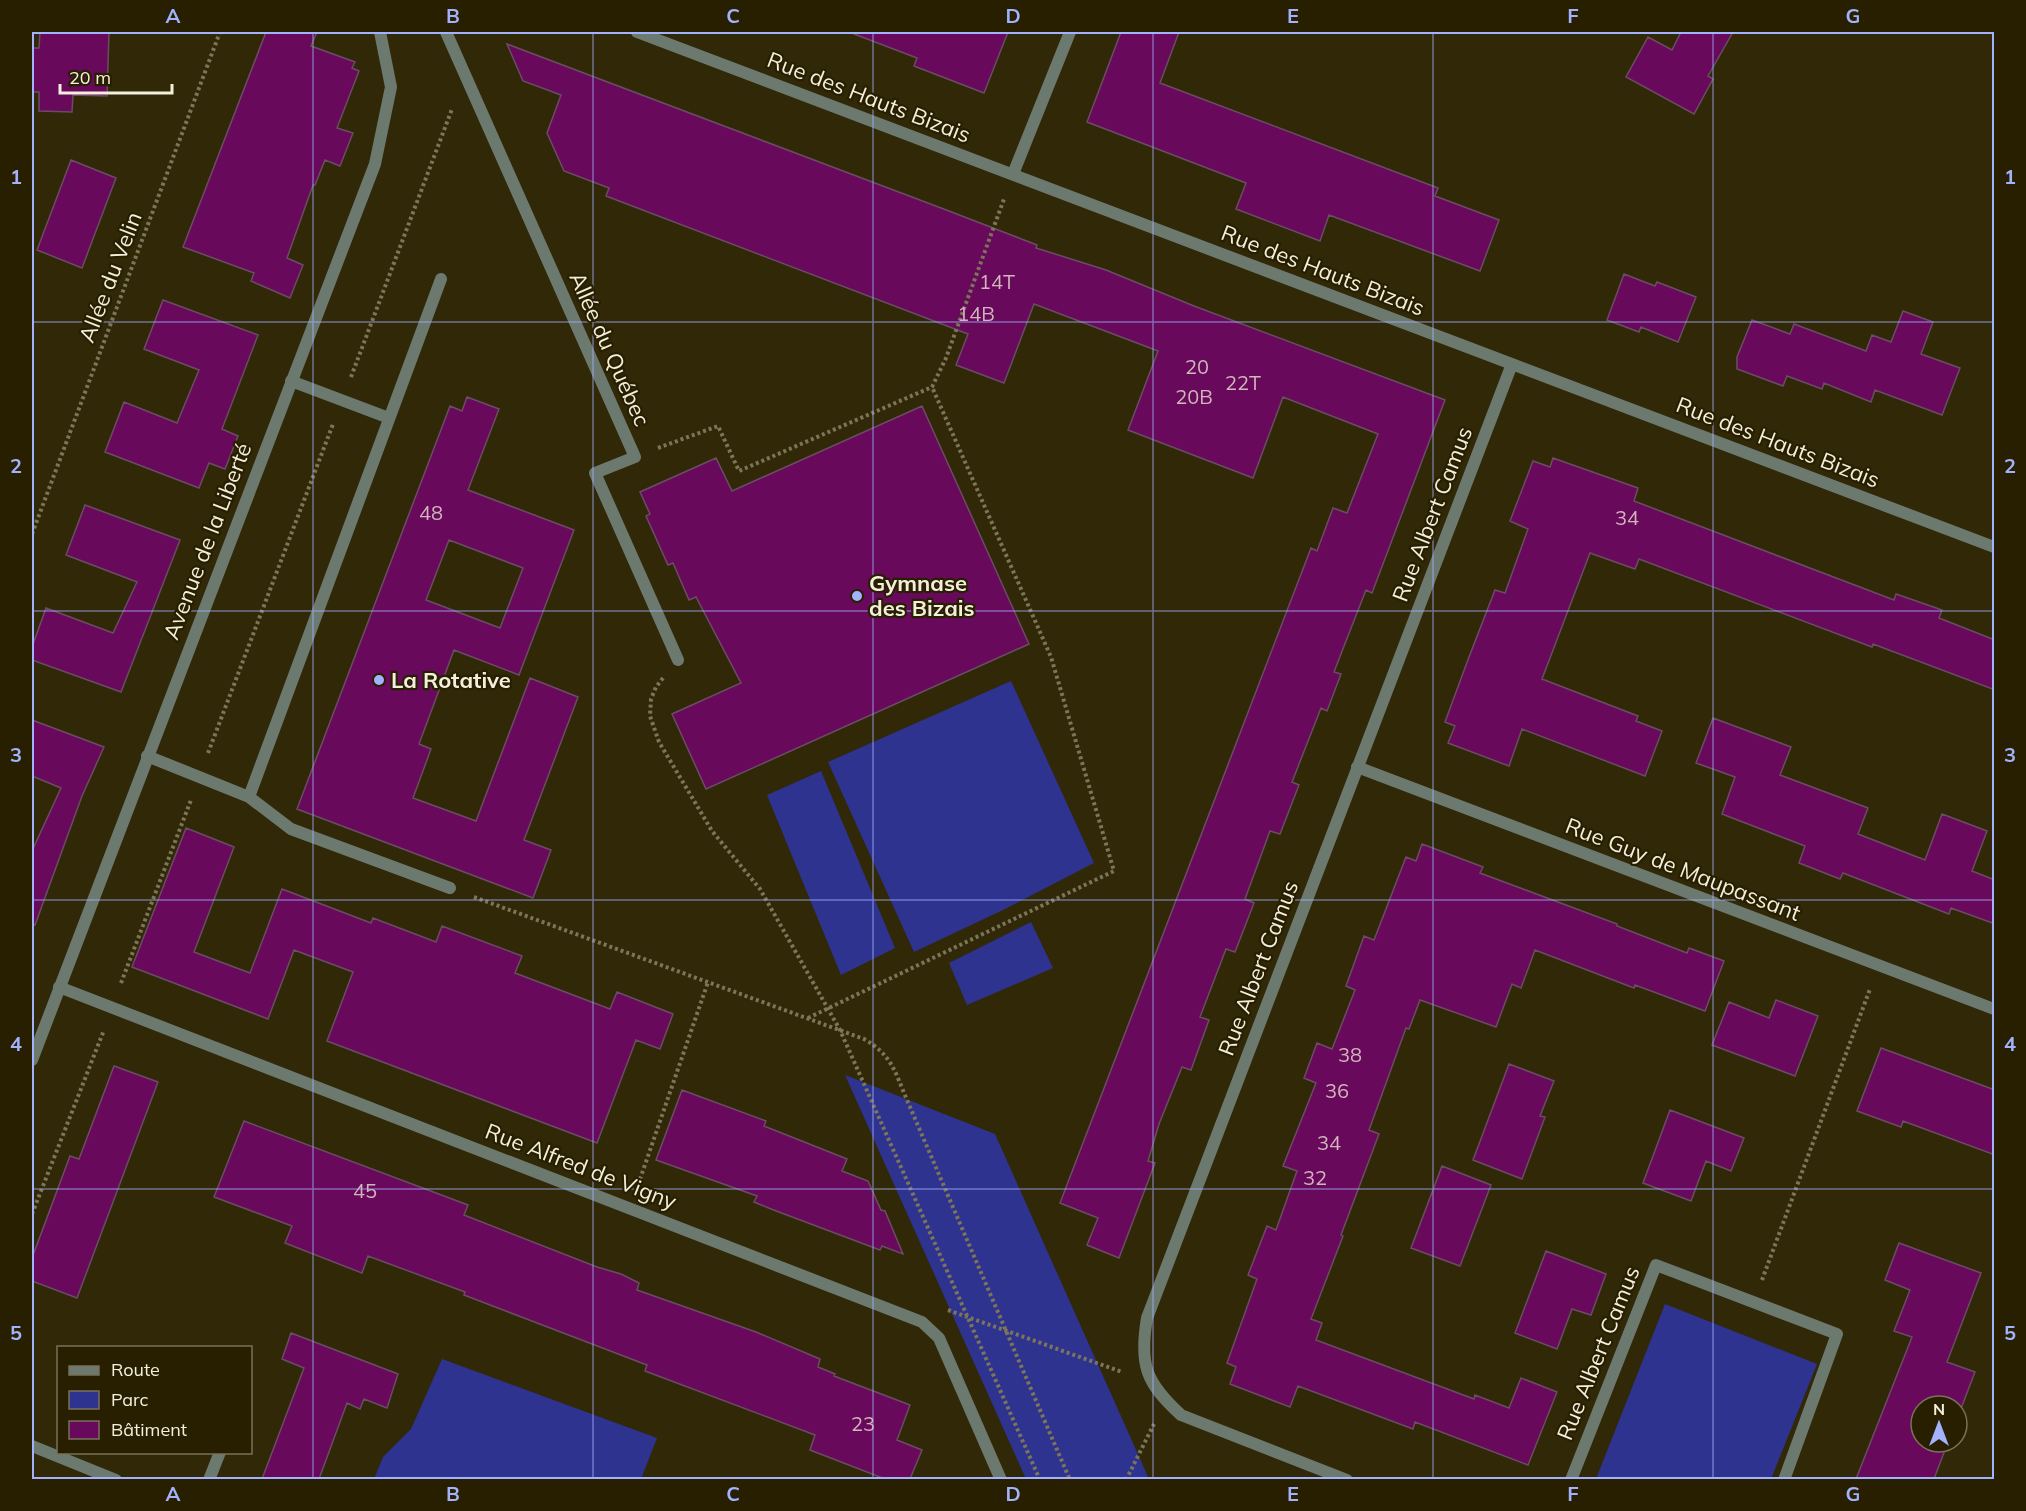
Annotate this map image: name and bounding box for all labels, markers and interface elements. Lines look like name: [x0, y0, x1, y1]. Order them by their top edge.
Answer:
text: A: [166, 3, 181, 28]
text: B: [446, 3, 460, 28]
text: C: [726, 3, 740, 28]
text: D: [1005, 3, 1021, 28]
text: E: [1287, 3, 1299, 28]
text: F: [1567, 3, 1579, 28]
text: G: [1846, 3, 1860, 28]
street label: Rue des Hauts Bizais: [763, 45, 975, 149]
scale bar: [60, 57, 172, 95]
text: 20 m: [69, 66, 111, 89]
text: 1: [10, 164, 22, 189]
text: 1: [2004, 164, 2016, 189]
street label: Allée du Velin: [72, 208, 148, 346]
street label: Rue des Hauts Bizais: [1217, 218, 1429, 322]
street label: Allée du Québec: [564, 268, 657, 430]
house number: 14T: [979, 269, 1015, 294]
house number: 14B: [957, 301, 995, 326]
house number: 20: [1185, 354, 1209, 379]
house number: 22T: [1225, 370, 1261, 395]
house number: 20B: [1175, 384, 1213, 409]
street label: Rue des Hauts Bizais: [1672, 390, 1884, 494]
street label: Rue Albert Camus: [1386, 423, 1478, 605]
street label: Avenue de la Liberté: [157, 439, 257, 643]
text: 2: [10, 453, 22, 478]
text: 2: [2004, 453, 2016, 478]
house number: 48: [419, 500, 443, 525]
house number: 34: [1615, 505, 1639, 530]
place label: Gymnase des Bizais: [869, 569, 975, 622]
marker: Gymnase des Bizais: [850, 589, 864, 603]
place label: La Rotative: [391, 666, 511, 694]
marker: La Rotative: [372, 673, 386, 687]
text: 3: [10, 742, 22, 767]
text: 3: [2004, 742, 2016, 767]
street label: Rue Guy de Maupassant: [1562, 811, 1805, 927]
street label: Rue Albert Camus: [1212, 877, 1304, 1059]
text: 4: [10, 1031, 22, 1056]
text: 4: [2004, 1031, 2016, 1056]
house number: 38: [1338, 1042, 1362, 1067]
house number: 36: [1325, 1078, 1349, 1103]
street label: Rue Alfred de Vigny: [481, 1117, 681, 1215]
house number: 34: [1317, 1130, 1341, 1155]
house number: 32: [1303, 1165, 1327, 1190]
house number: 45: [353, 1178, 377, 1203]
street label: Rue Albert Camus: [1550, 1262, 1646, 1444]
text: 5: [10, 1320, 22, 1345]
text: 5: [2004, 1320, 2016, 1345]
legend: [57, 1346, 252, 1454]
text: Route: [111, 1358, 160, 1381]
text: Parc: [111, 1388, 149, 1411]
north arrow: [1909, 1394, 1969, 1454]
text: N: [1933, 1399, 1945, 1419]
house number: 23: [851, 1411, 875, 1436]
text: Bâtiment: [111, 1418, 187, 1441]
text: A: [166, 1481, 181, 1506]
text: B: [446, 1481, 460, 1506]
text: C: [726, 1481, 740, 1506]
text: D: [1005, 1481, 1021, 1506]
text: E: [1287, 1481, 1299, 1506]
text: F: [1567, 1481, 1579, 1506]
text: G: [1846, 1481, 1860, 1506]

